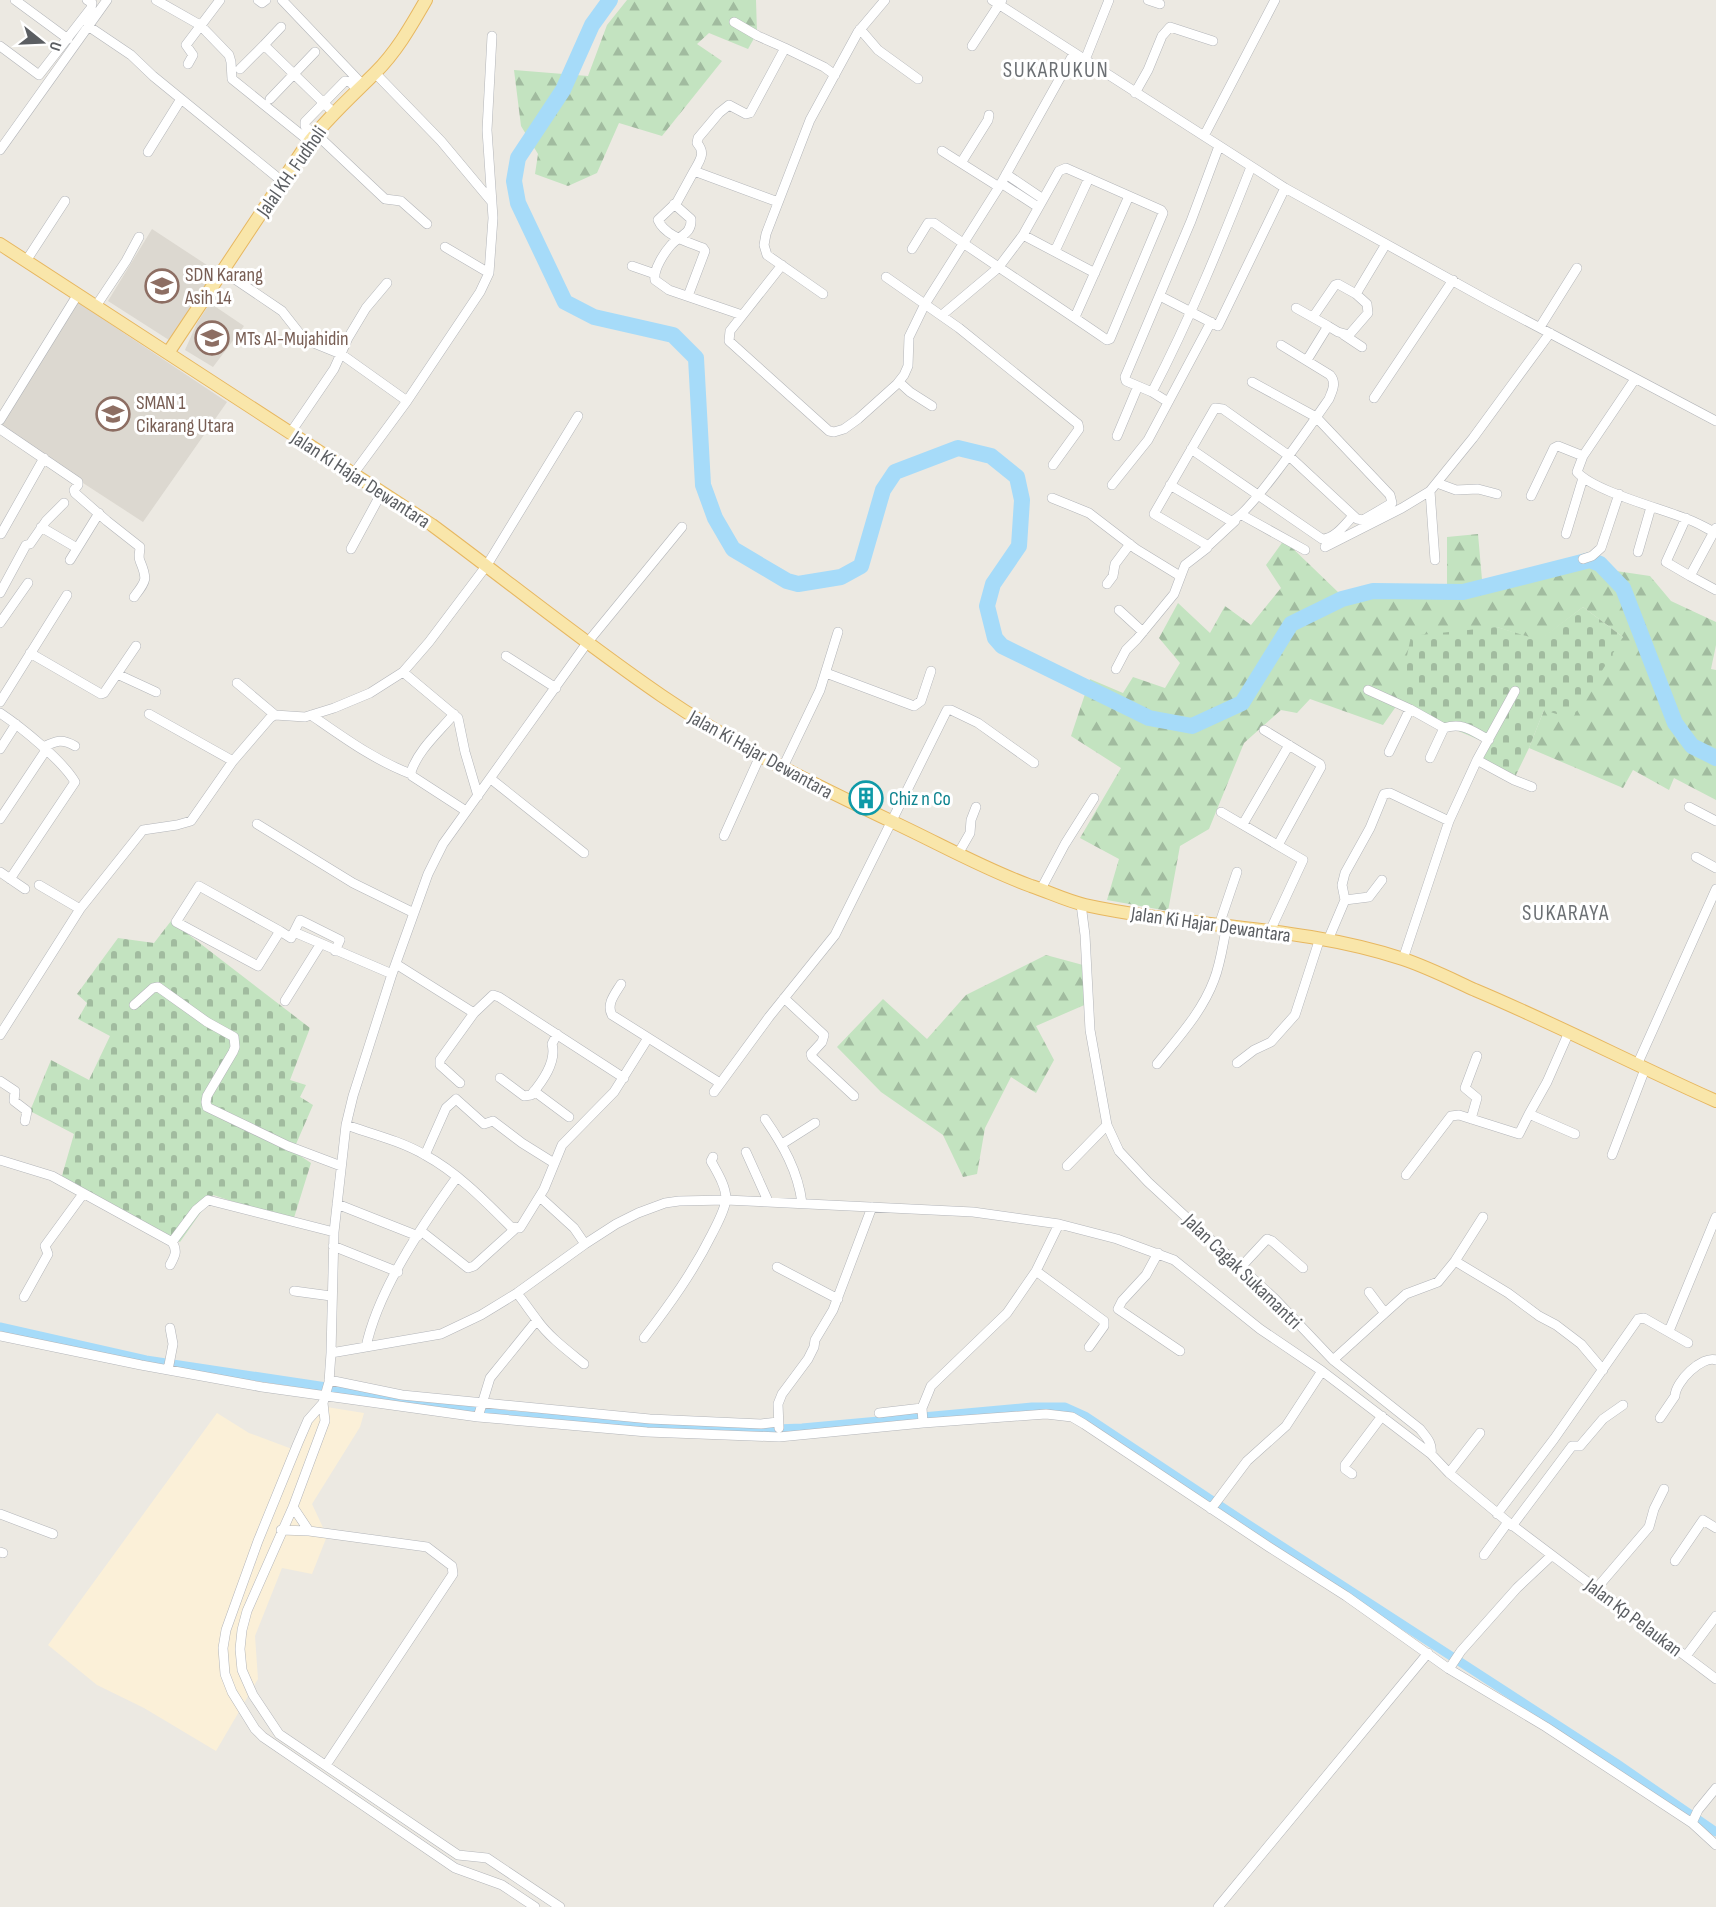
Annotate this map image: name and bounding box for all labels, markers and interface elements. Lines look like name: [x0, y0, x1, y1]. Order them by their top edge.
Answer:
north arrow: [12, 12, 72, 72]
text: U: [45, 39, 65, 53]
district label: SUKARUKUN: [1003, 57, 1109, 84]
street label: Jalal KH. Fudholi: [251, 122, 332, 222]
place label: SDN Karang Asih 14: [184, 263, 263, 310]
school or university icon: SDN Karang Asih 14: [144, 268, 180, 304]
school or university icon: MTs Al-Mujahidin: [194, 320, 230, 356]
place label: MTs Al-Mujahidin: [235, 327, 349, 351]
place label: SMAN 1 Cikarang Utara: [136, 391, 234, 438]
school or university icon: SMAN 1 Cikarang Utara: [95, 396, 131, 432]
street label: Jalan Ki Hajar Dewantara: [286, 425, 435, 534]
street label: Jalan Ki Hajar Dewantara: [683, 705, 837, 804]
building icon: Chiz n Co: [848, 780, 884, 816]
place label: Chiz n Co: [889, 787, 951, 811]
district label: SUKARAYA: [1522, 900, 1610, 927]
street label: Jalan Ki Hajar Dewantara: [1128, 902, 1292, 948]
street label: Jalan Cagak Sukamantri: [1177, 1208, 1307, 1334]
street label: Jalan Kp Pelaukan: [1579, 1573, 1687, 1662]

